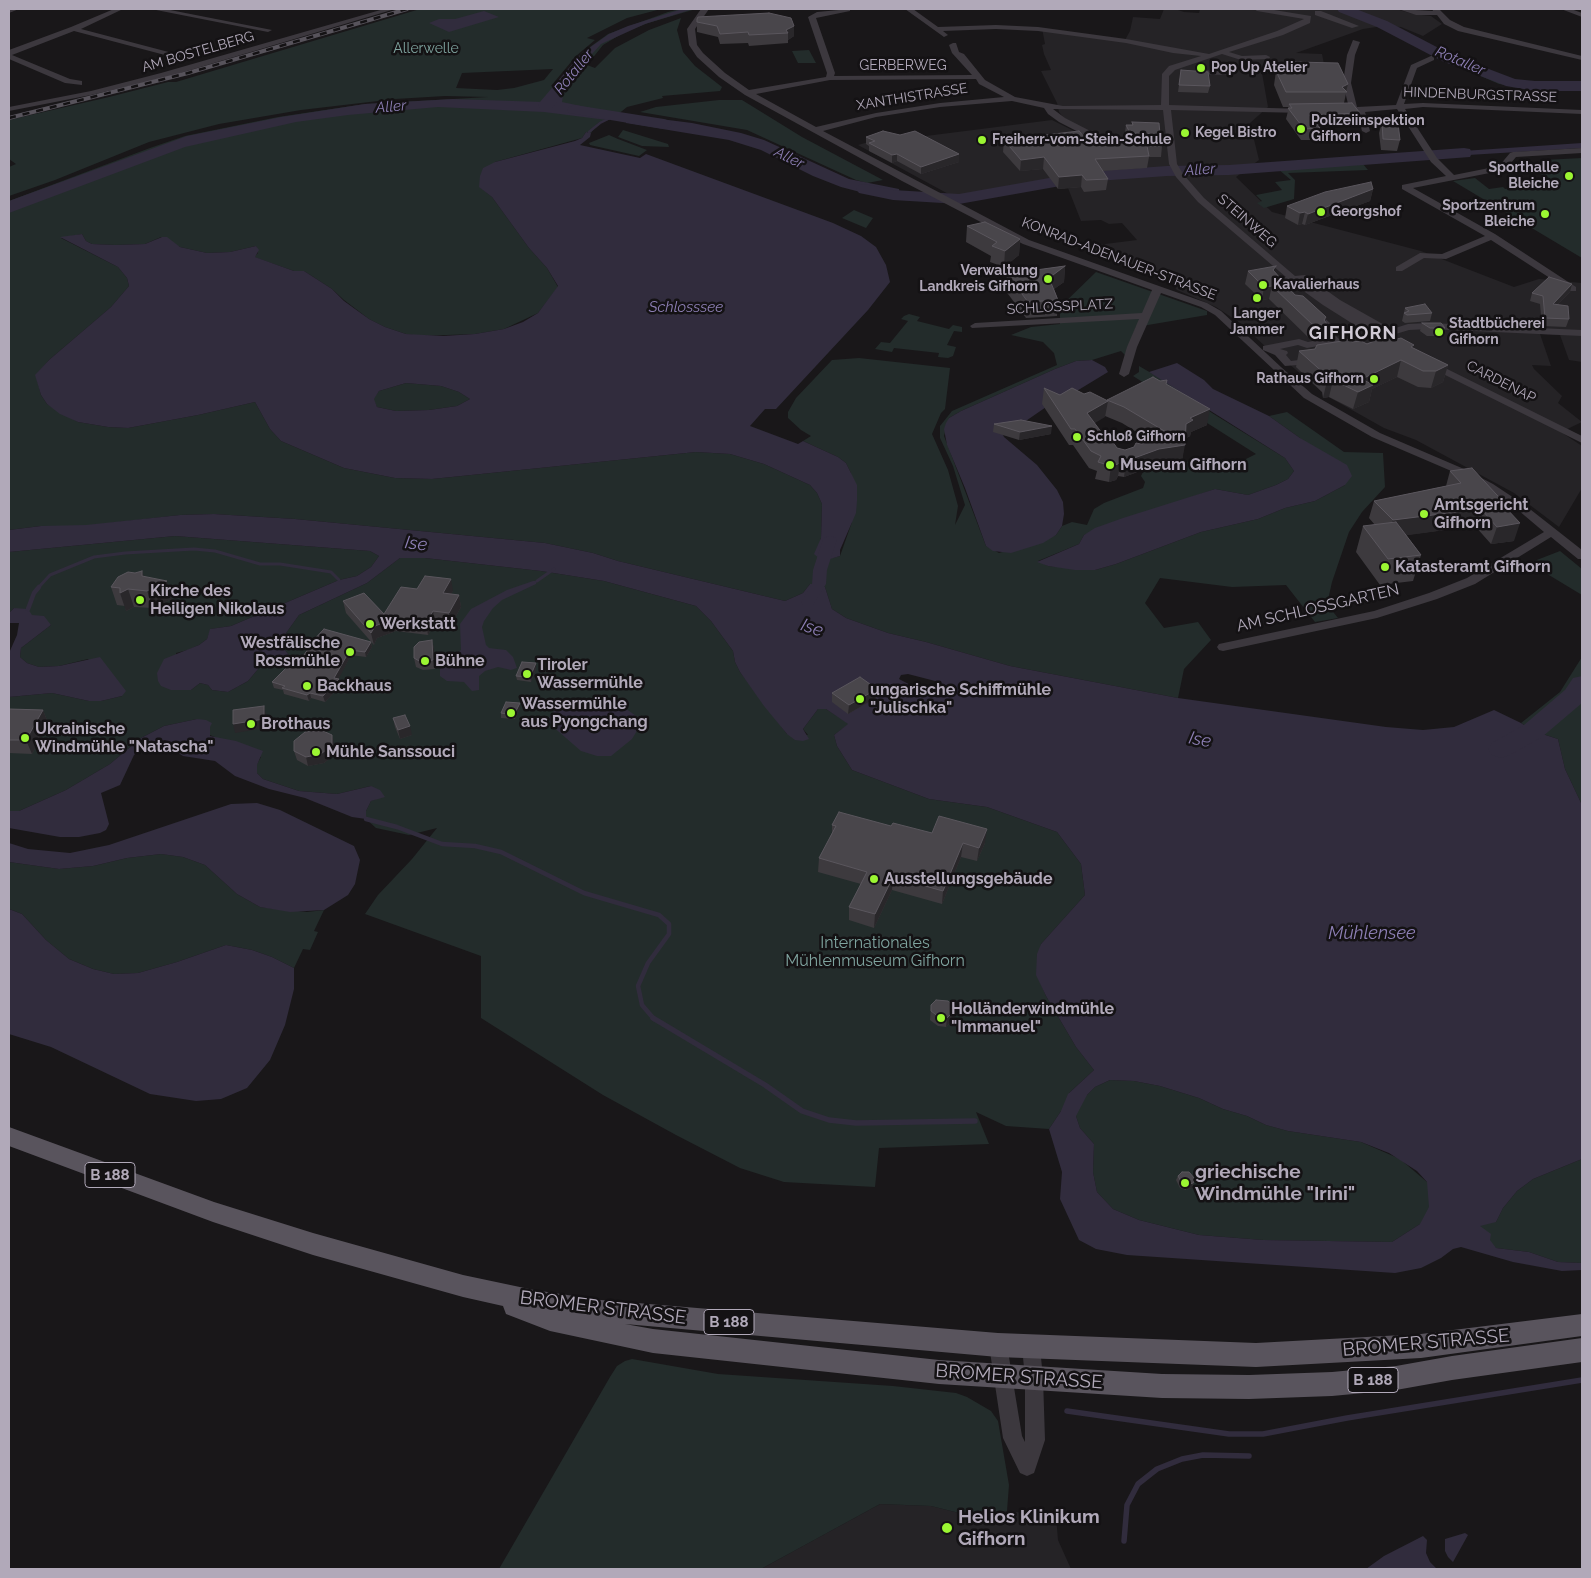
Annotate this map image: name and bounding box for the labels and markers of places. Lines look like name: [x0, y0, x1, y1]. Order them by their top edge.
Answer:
place label: Pop Up Atelier: [1211, 60, 1307, 76]
marker: Pop Up Atelier: [1195, 62, 1207, 74]
place label: Polizeiinspektion Gifhorn: [1311, 113, 1425, 146]
marker: Polizeiinspektion Gifhorn: [1295, 123, 1307, 135]
place label: Kegel Bistro: [1195, 125, 1276, 141]
marker: Kegel Bistro: [1179, 127, 1191, 139]
place label: Freiherr-vom-Stein-Schule: [992, 132, 1171, 148]
marker: Freiherr-vom-Stein-Schule: [976, 134, 988, 146]
place label: Sporthalle Bleiche: [1489, 160, 1559, 192]
marker: Sporthalle Bleiche: [1563, 170, 1575, 182]
place label: Sportzentrum Bleiche: [1442, 198, 1535, 230]
place label: Georgshof: [1331, 204, 1401, 220]
marker: Georgshof: [1315, 206, 1327, 218]
marker: Sportzentrum Bleiche: [1539, 208, 1551, 220]
place label: Verwaltung Landkreis Gifhorn: [919, 263, 1038, 296]
marker: Verwaltung Landkreis Gifhorn: [1042, 273, 1054, 285]
place label: Kavalierhaus: [1273, 277, 1359, 293]
marker: Kavalierhaus: [1257, 279, 1269, 291]
marker: Langer Jammer: [1251, 292, 1263, 304]
place label: Langer Jammer: [1230, 306, 1284, 338]
place label: Stadtbücherei Gifhorn: [1449, 316, 1545, 348]
marker: Stadtbücherei Gifhorn: [1433, 326, 1445, 338]
place label: Rathaus Gifhorn: [1256, 371, 1364, 387]
marker: Rathaus Gifhorn: [1368, 373, 1380, 385]
place label: Schloß Gifhorn: [1087, 429, 1186, 445]
marker: Schloß Gifhorn: [1071, 431, 1083, 443]
place label: Museum Gifhorn: [1120, 455, 1247, 475]
marker: Museum Gifhorn: [1104, 459, 1116, 471]
place label: Amtsgericht Gifhorn: [1434, 495, 1528, 533]
marker: Amtsgericht Gifhorn: [1418, 508, 1430, 520]
place label: Katasteramt Gifhorn: [1395, 557, 1551, 577]
marker: Katasteramt Gifhorn: [1379, 561, 1391, 573]
place label: Kirche des Heiligen Nikolaus: [150, 581, 284, 619]
marker: Kirche des Heiligen Nikolaus: [134, 594, 146, 606]
place label: Werkstatt: [380, 614, 456, 634]
marker: Werkstatt: [364, 618, 376, 630]
place label: Westfälische Rossmühle: [240, 633, 340, 671]
marker: Westfälische Rossmühle: [344, 646, 356, 658]
place label: Bühne: [435, 651, 485, 671]
marker: Bühne: [419, 655, 431, 667]
place label: Tiroler Wassermühle: [537, 655, 643, 693]
marker: Tiroler Wassermühle: [521, 668, 533, 680]
place label: Backhaus: [317, 676, 392, 696]
marker: Backhaus: [301, 680, 313, 692]
place label: ungarische Schiffmühle "Julischka": [870, 680, 1051, 718]
marker: ungarische Schiffmühle "Julischka": [854, 693, 866, 705]
place label: Wassermühle aus Pyongchang: [521, 694, 648, 732]
marker: Wassermühle aus Pyongchang: [505, 707, 517, 719]
place label: Brothaus: [261, 714, 330, 734]
marker: Brothaus: [245, 718, 257, 730]
place label: Ukrainische Windmühle "Natascha": [35, 719, 213, 757]
marker: Ukrainische Windmühle "Natascha": [19, 732, 31, 744]
place label: Mühle Sanssouci: [326, 742, 455, 762]
marker: Mühle Sanssouci: [310, 746, 322, 758]
place label: Ausstellungsgebäude: [884, 869, 1052, 889]
marker: Ausstellungsgebäude: [868, 873, 880, 885]
place label: Holländerwindmühle "Immanuel": [951, 999, 1114, 1037]
marker: Holländerwindmühle "Immanuel": [935, 1012, 947, 1024]
place label: griechische Windmühle "Irini": [1195, 1161, 1355, 1205]
marker: griechische Windmühle "Irini": [1179, 1177, 1191, 1189]
place label: Helios Klinikum Gifhorn: [958, 1506, 1100, 1550]
marker: Helios Klinikum Gifhorn: [940, 1521, 954, 1535]

